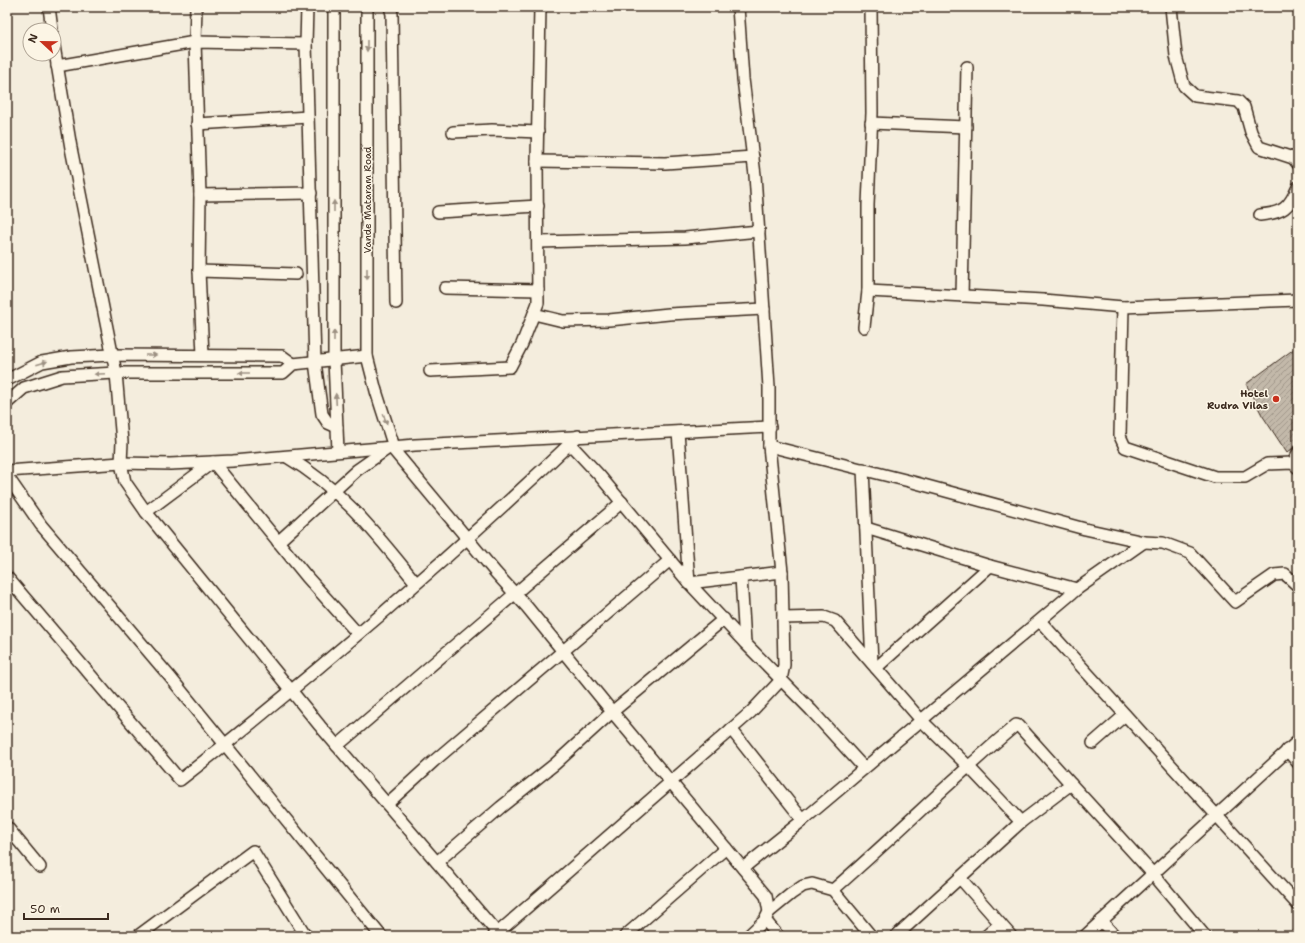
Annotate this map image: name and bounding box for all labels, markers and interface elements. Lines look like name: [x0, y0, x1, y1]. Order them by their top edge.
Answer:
north arrow: [22, 22, 62, 62]
text: N: [25, 31, 42, 45]
one-way arrow: [364, 40, 370, 53]
street label: Vande Mataram Road: [361, 146, 374, 253]
one-way arrow: [331, 199, 337, 212]
one-way arrow: [364, 268, 370, 281]
one-way arrow: [331, 329, 337, 342]
one-way arrow: [145, 352, 158, 358]
one-way arrow: [36, 360, 48, 366]
one-way arrow: [237, 370, 250, 376]
one-way arrow: [93, 371, 106, 377]
place label: Hotel Rudra Vilas: [1207, 387, 1269, 412]
one-way arrow: [332, 393, 339, 405]
marker: Hotel Rudra Vilas: [1271, 394, 1281, 404]
one-way arrow: [382, 413, 388, 425]
scale bar: [24, 895, 108, 921]
text: 50 m: [30, 901, 60, 917]

